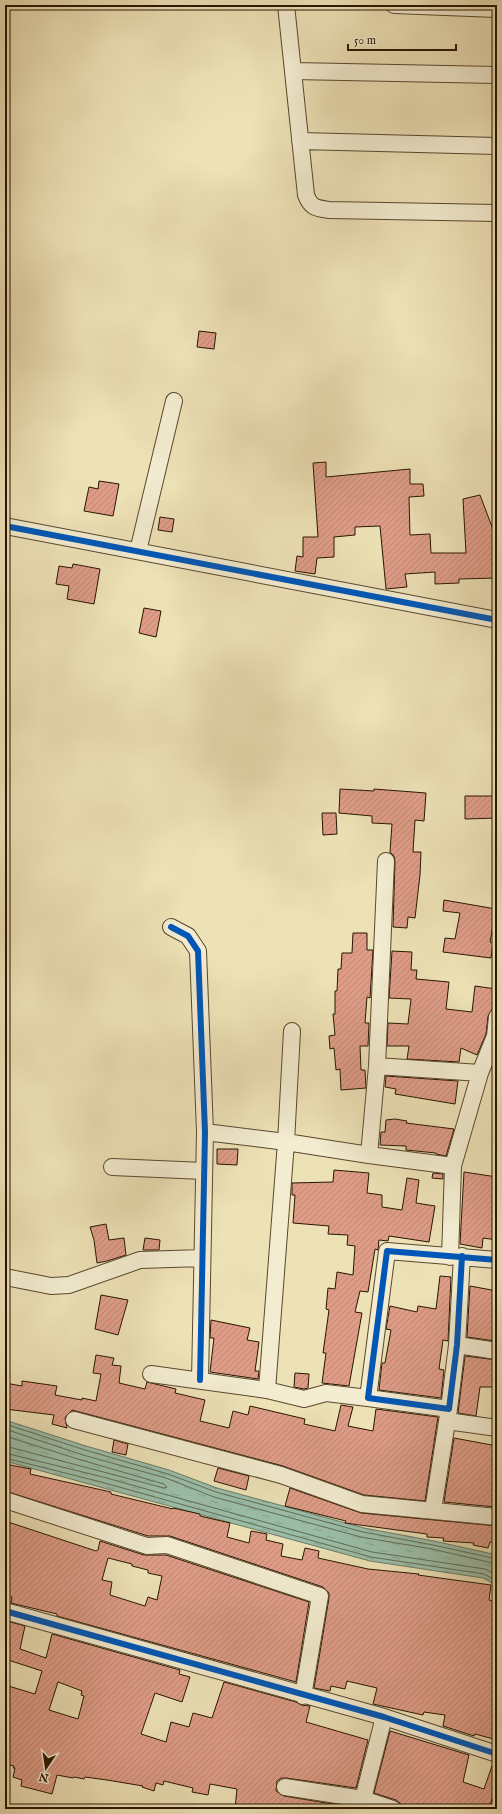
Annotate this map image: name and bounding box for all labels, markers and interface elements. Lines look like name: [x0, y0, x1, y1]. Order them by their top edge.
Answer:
scale bar: [348, 26, 456, 52]
text: 50 m: [354, 33, 376, 48]
north arrow: [26, 1748, 66, 1788]
text: N: [37, 1769, 51, 1785]

